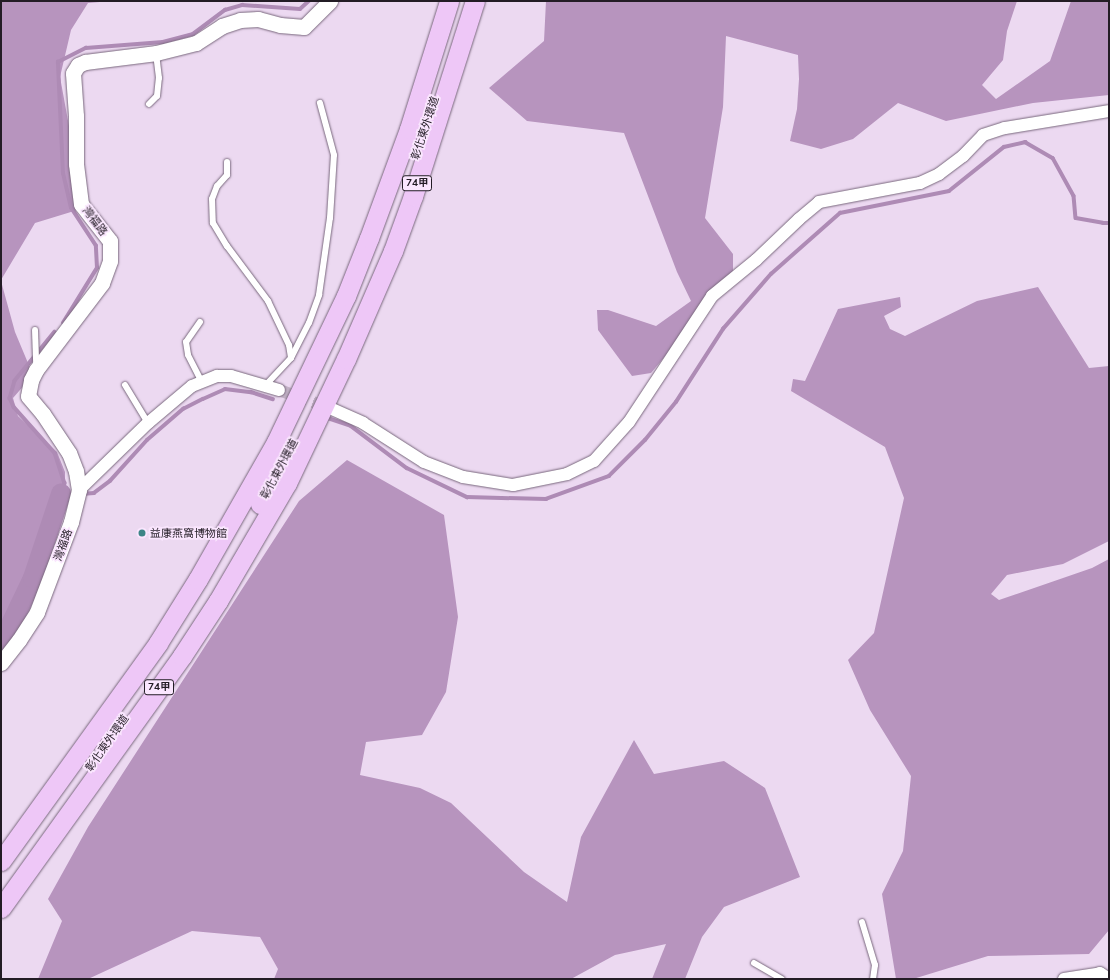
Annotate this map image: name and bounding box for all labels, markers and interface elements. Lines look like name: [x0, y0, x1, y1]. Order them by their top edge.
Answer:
street label: 彰化東外環道: [409, 95, 441, 161]
road number: 74甲: [402, 175, 432, 191]
street label: 灣福路: [80, 204, 110, 238]
street label: 彰化東外環道: [258, 437, 300, 501]
place label: 益康燕窩博物館: [150, 526, 227, 540]
street label: 灣福路: [51, 527, 75, 563]
marker: 益康燕窩博物館: [137, 528, 147, 538]
road number: 74甲: [144, 679, 174, 695]
street label: 彰化東外環道: [83, 712, 131, 774]

